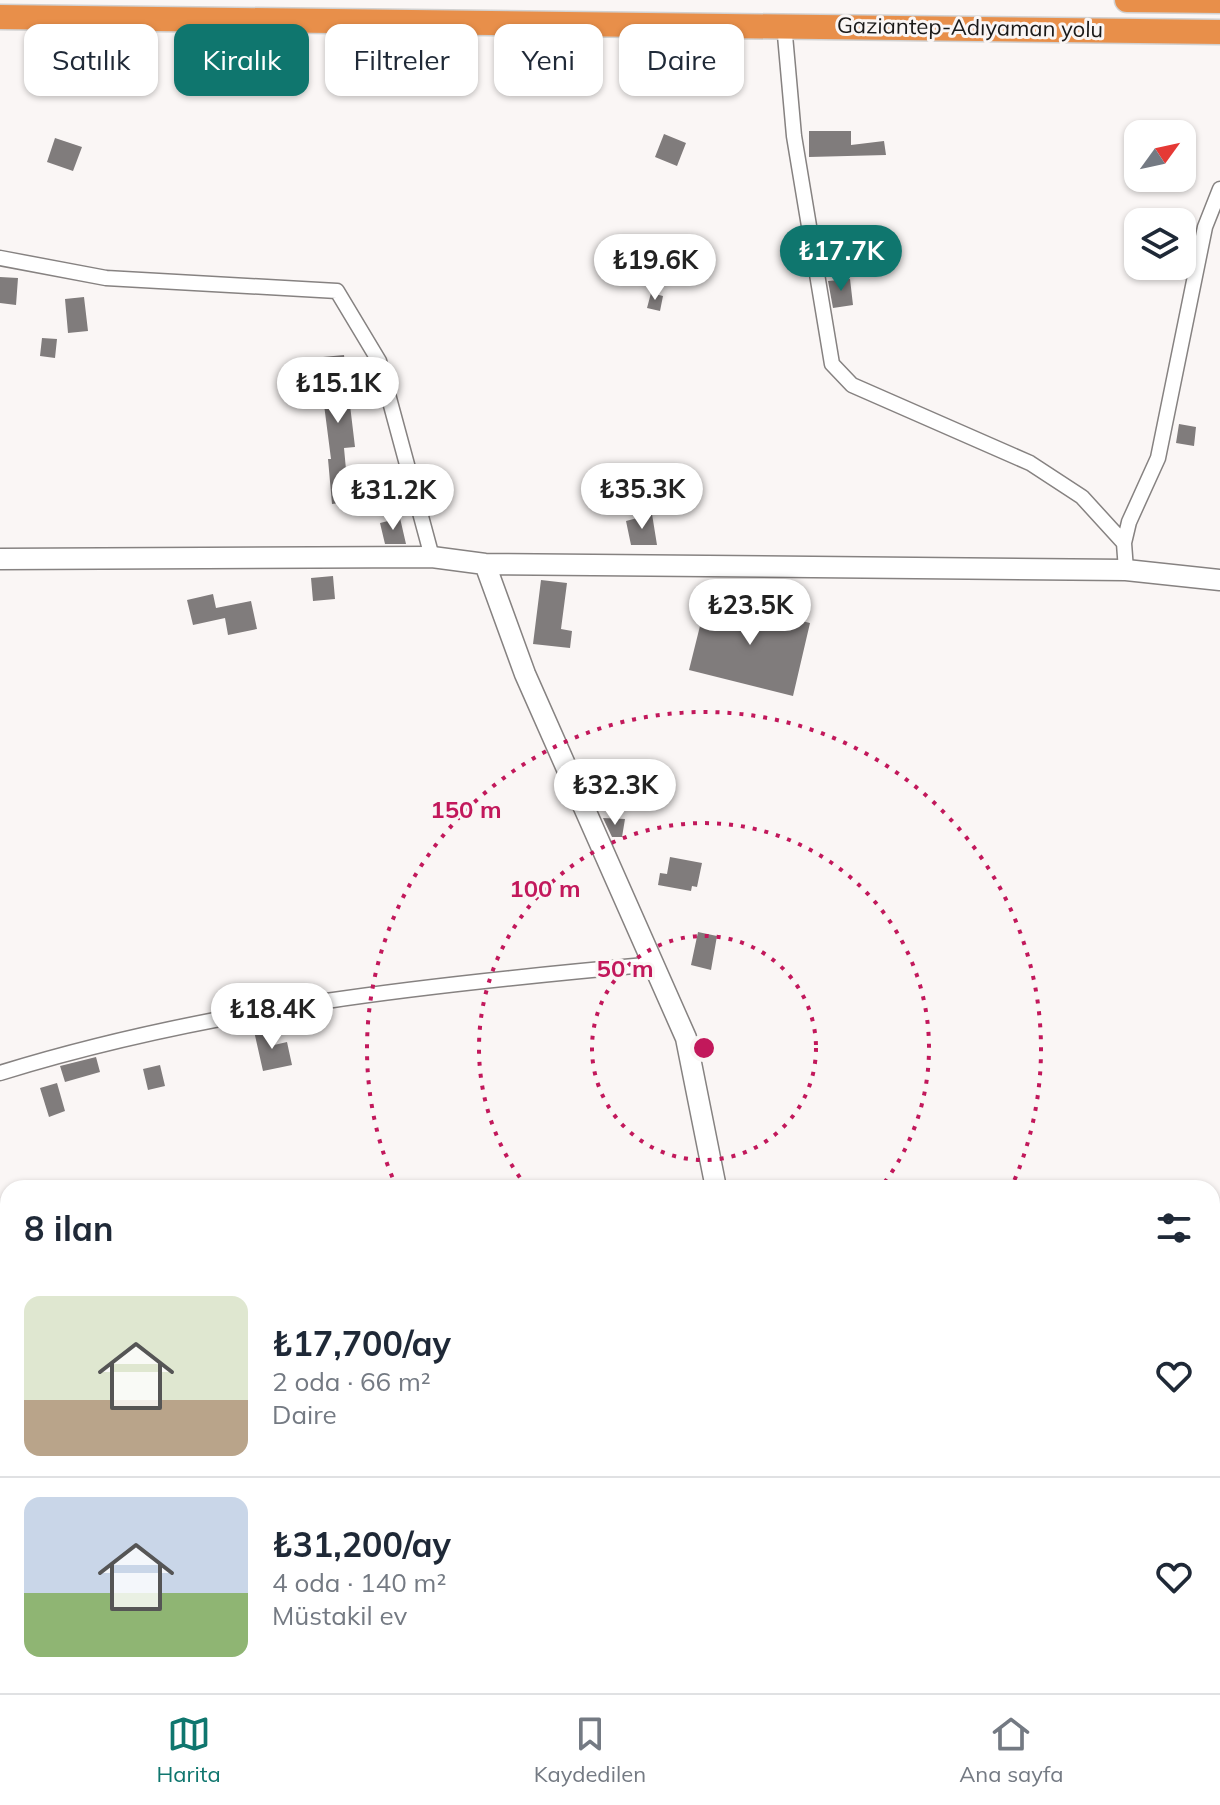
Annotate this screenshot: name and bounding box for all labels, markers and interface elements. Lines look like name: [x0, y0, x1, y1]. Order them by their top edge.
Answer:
street label: Gaziantep-Adıyaman yolu: [837, 11, 1103, 43]
chip: Satılık: [24, 24, 158, 96]
chip: Kiralık: [174, 24, 309, 96]
chip: Filtreler: [325, 24, 478, 96]
chip: Yeni: [494, 24, 603, 96]
chip: Daire: [619, 24, 744, 96]
north arrow: [1124, 120, 1196, 192]
map controls: [1124, 120, 1196, 280]
button: layers: [1124, 208, 1196, 280]
pin: ₺17.7K: [776, 225, 906, 293]
pin: ₺19.6K: [590, 234, 720, 302]
text: ₺17.7K: [798, 234, 884, 267]
text: ₺19.6K: [612, 243, 698, 276]
pin: ₺15.1K: [273, 357, 403, 425]
text: ₺15.1K: [295, 366, 381, 399]
pin: ₺35.3K: [577, 463, 707, 531]
pin: ₺31.2K: [328, 464, 458, 532]
text: ₺35.3K: [599, 472, 685, 505]
text: ₺31.2K: [350, 473, 436, 506]
pin: ₺23.5K: [685, 579, 815, 647]
text: ₺23.5K: [707, 588, 793, 621]
pin: ₺32.3K: [550, 759, 680, 827]
text: ₺32.3K: [572, 768, 658, 801]
text: 150 m: [430, 794, 502, 824]
text: 100 m: [509, 873, 581, 903]
text: 50 m: [597, 953, 653, 983]
pin: ₺18.4K: [207, 983, 337, 1051]
text: ₺18.4K: [229, 992, 315, 1025]
centre of rings: [690, 1034, 718, 1062]
icon: filters: [1152, 1206, 1196, 1250]
text: 8 ilan: [24, 1207, 113, 1250]
text: ₺17,700/ay: [272, 1322, 451, 1365]
icon: home: [88, 1328, 184, 1424]
icon: heart: [1152, 1354, 1196, 1398]
text: 2 oda · 66 m²: [272, 1365, 431, 1398]
text: Daire: [272, 1398, 337, 1431]
text: ₺31,200/ay: [272, 1523, 451, 1566]
icon: home: [88, 1529, 184, 1625]
icon: heart: [1152, 1555, 1196, 1599]
text: 4 oda · 140 m²: [272, 1566, 446, 1599]
text: Müstakil ev: [272, 1599, 407, 1632]
tab: Harita: [156, 1712, 221, 1788]
tab: Kaydedilen: [534, 1712, 646, 1788]
tab: Ana sayfa: [959, 1712, 1064, 1788]

